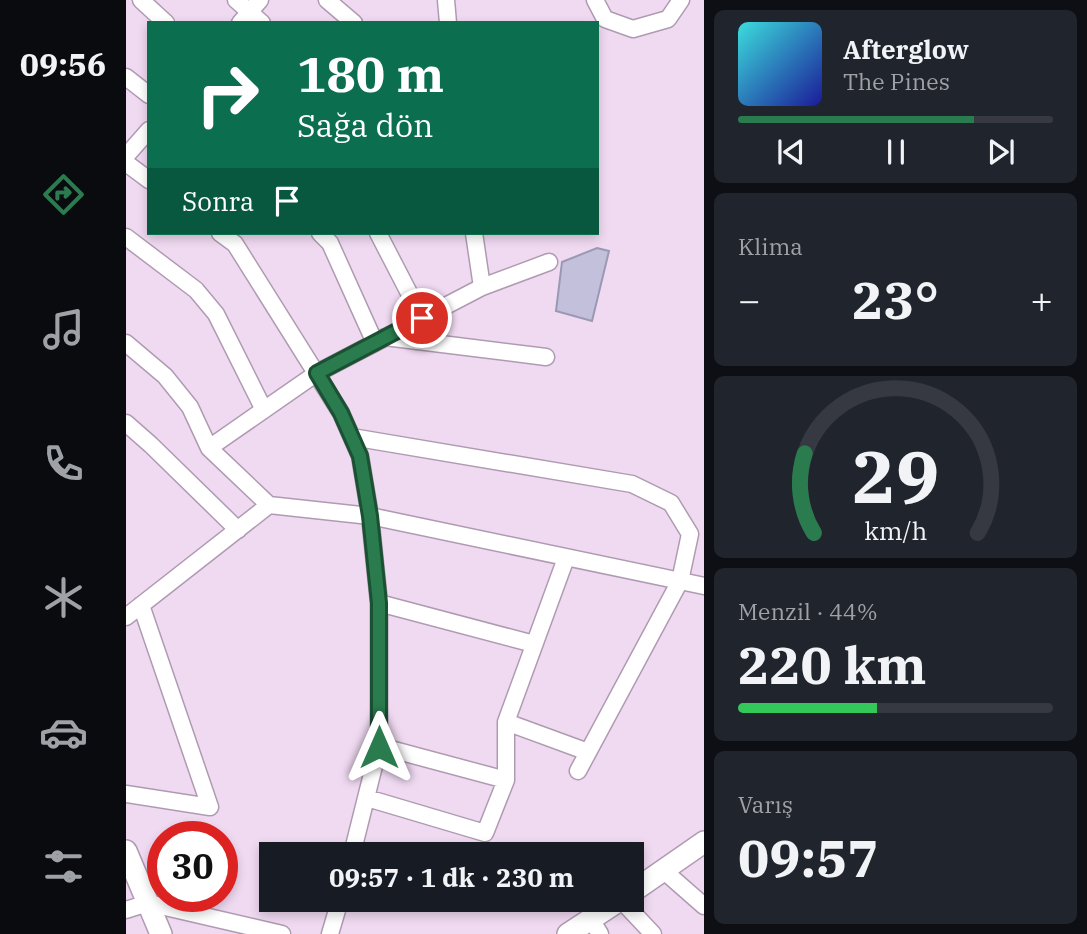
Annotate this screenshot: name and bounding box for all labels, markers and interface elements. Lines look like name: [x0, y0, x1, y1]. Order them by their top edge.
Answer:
text: Afterglow: [843, 32, 969, 66]
text: 180 m: [297, 42, 444, 105]
text: 09:56: [20, 43, 106, 85]
icon: right: [182, 49, 273, 140]
text: The Pines: [843, 66, 950, 96]
text: Sağa dön: [297, 104, 433, 146]
icon: previous: [772, 133, 810, 171]
icon: pause: [877, 133, 915, 171]
icon: next: [982, 133, 1020, 171]
icon: directions: [39, 170, 88, 219]
icon: arrive: [268, 182, 306, 220]
text: Sonra: [182, 184, 254, 218]
text: Klima: [738, 231, 803, 261]
text: 23°: [852, 266, 939, 333]
text: −: [738, 275, 761, 324]
text: +: [1030, 275, 1053, 324]
pin: [392, 288, 452, 348]
icon: arrive: [403, 299, 441, 337]
icon: music: [39, 305, 88, 354]
text: 29: [852, 428, 939, 523]
icon: phone: [39, 439, 88, 488]
text: km/h: [864, 514, 927, 547]
icon: climate: [39, 573, 88, 622]
text: Menzil · 44%: [738, 596, 878, 626]
text: 220 km: [738, 631, 927, 698]
icon: car: [39, 708, 88, 757]
position arrow: [342, 710, 416, 784]
text: Varış: [738, 789, 793, 819]
speed limit sign: 30: [147, 821, 238, 912]
text: 09:57: [738, 824, 879, 891]
icon: filters: [39, 842, 88, 891]
text: 09:57 · 1 dk · 230 m: [329, 860, 574, 894]

